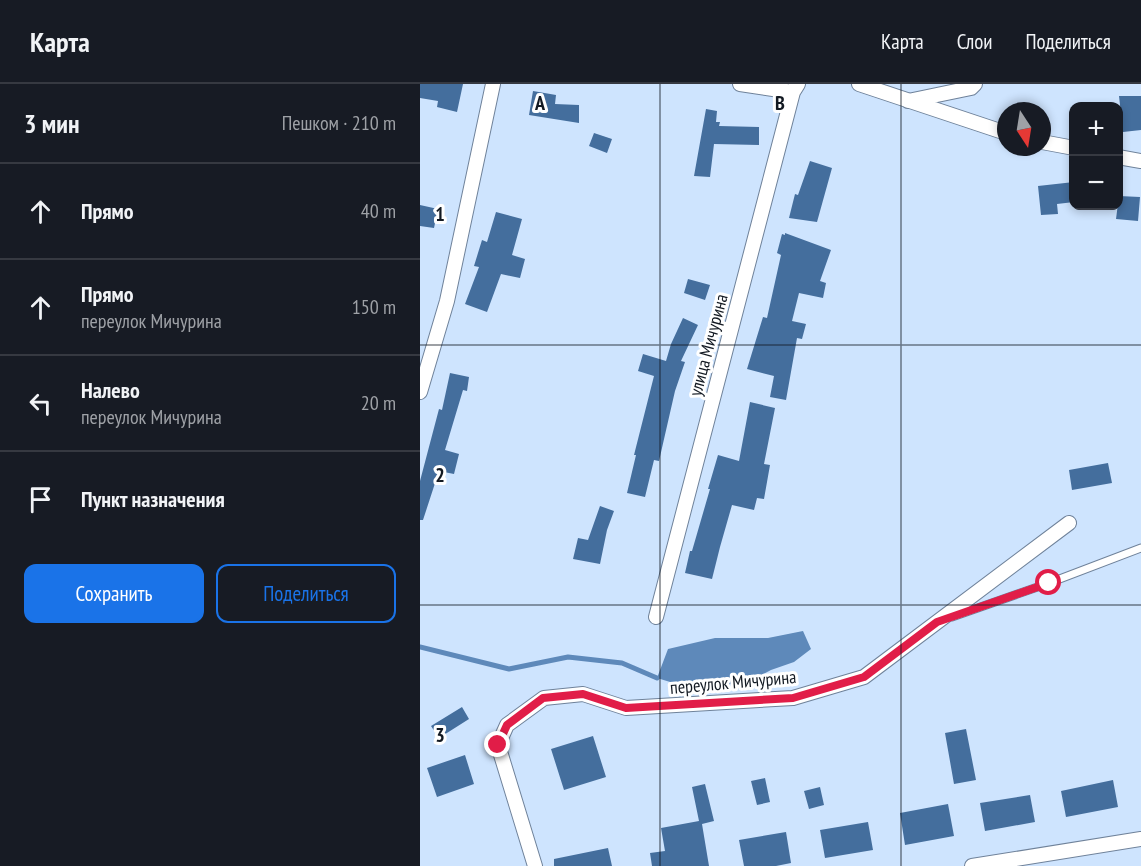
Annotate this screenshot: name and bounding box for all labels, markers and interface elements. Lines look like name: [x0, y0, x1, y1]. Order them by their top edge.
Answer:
text: Карта: [30, 23, 90, 60]
text: Карта: [881, 28, 924, 55]
text: Слои: [957, 28, 992, 55]
text: Поделиться: [1025, 28, 1111, 55]
text: A: [534, 90, 546, 116]
text: B: [775, 90, 785, 116]
north arrow: [997, 102, 1051, 156]
map controls: [1069, 102, 1123, 210]
button: +: [1069, 102, 1123, 156]
text: 3 мин: [24, 107, 79, 140]
text: Пешком · 210 m: [282, 110, 396, 136]
button: −: [1069, 156, 1123, 210]
icon: ahead: [24, 195, 57, 228]
text: Прямо: [81, 197, 134, 225]
text: 40 m: [361, 198, 396, 224]
text: 1: [435, 201, 445, 227]
text: Прямо: [81, 280, 134, 308]
icon: ahead: [24, 291, 57, 324]
street label: улица Мичурина: [683, 291, 733, 399]
text: 150 m: [352, 294, 396, 320]
text: переулок Мичурина: [81, 308, 222, 334]
text: Налево: [81, 376, 140, 404]
icon: left: [24, 387, 57, 420]
text: 20 m: [361, 390, 396, 416]
text: переулок Мичурина: [81, 404, 222, 430]
text: 2: [435, 462, 445, 488]
icon: arrive: [24, 483, 57, 516]
text: Пункт назначения: [81, 485, 225, 513]
button: Сохранить: [24, 564, 204, 623]
button: Поделиться: [216, 564, 396, 623]
route start: [1035, 569, 1061, 595]
street label: переулок Мичурина: [669, 665, 797, 699]
text: 3: [435, 722, 445, 748]
route end: [484, 731, 510, 757]

